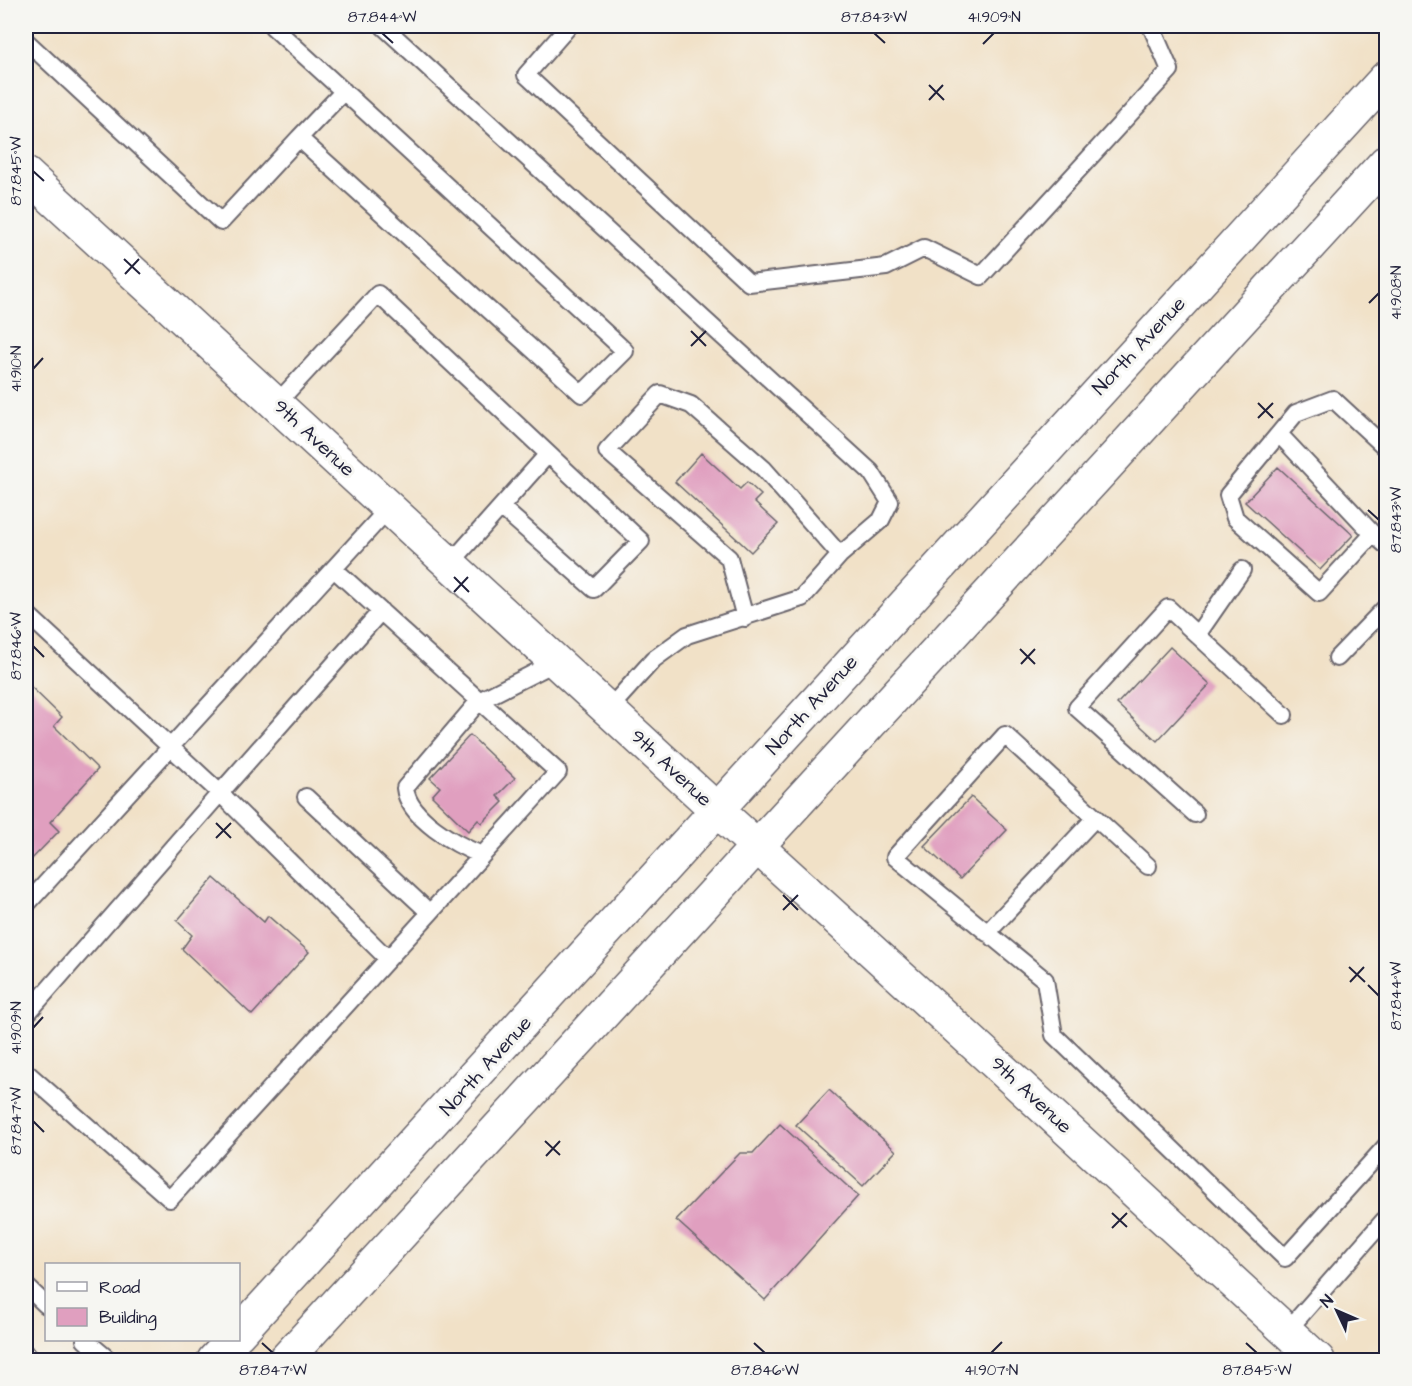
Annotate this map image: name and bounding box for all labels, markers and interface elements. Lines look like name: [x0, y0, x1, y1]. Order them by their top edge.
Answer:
text: 87.844°W: [348, 7, 416, 28]
text: 87.843°W: [841, 7, 907, 28]
text: 41.909°N: [967, 7, 1021, 28]
text: 87.845°W: [6, 136, 27, 206]
text: 41.908°N: [1386, 266, 1407, 320]
street label: North Avenue: [1086, 290, 1192, 402]
text: 41.910°N: [6, 346, 27, 392]
street label: 9th Avenue: [267, 393, 361, 483]
text: 87.843°W: [1386, 487, 1407, 553]
text: 87.846°W: [6, 612, 27, 680]
street label: North Avenue: [760, 649, 865, 761]
street label: 9th Avenue: [624, 723, 718, 813]
text: 87.844°W: [1386, 962, 1407, 1030]
text: 41.909°N: [6, 1001, 27, 1055]
street label: North Avenue: [434, 1010, 539, 1122]
street label: 9th Avenue: [984, 1050, 1078, 1140]
text: 87.847°W: [6, 1087, 27, 1155]
legend: [45, 1263, 240, 1341]
text: Road: [99, 1275, 140, 1300]
north arrow: [1307, 1281, 1367, 1341]
text: N: [1316, 1290, 1338, 1313]
text: Building: [99, 1305, 157, 1331]
text: 87.847°W: [239, 1360, 307, 1381]
text: 87.846°W: [731, 1360, 799, 1381]
text: 41.907°N: [964, 1360, 1018, 1381]
text: 87.845°W: [1222, 1360, 1292, 1381]

